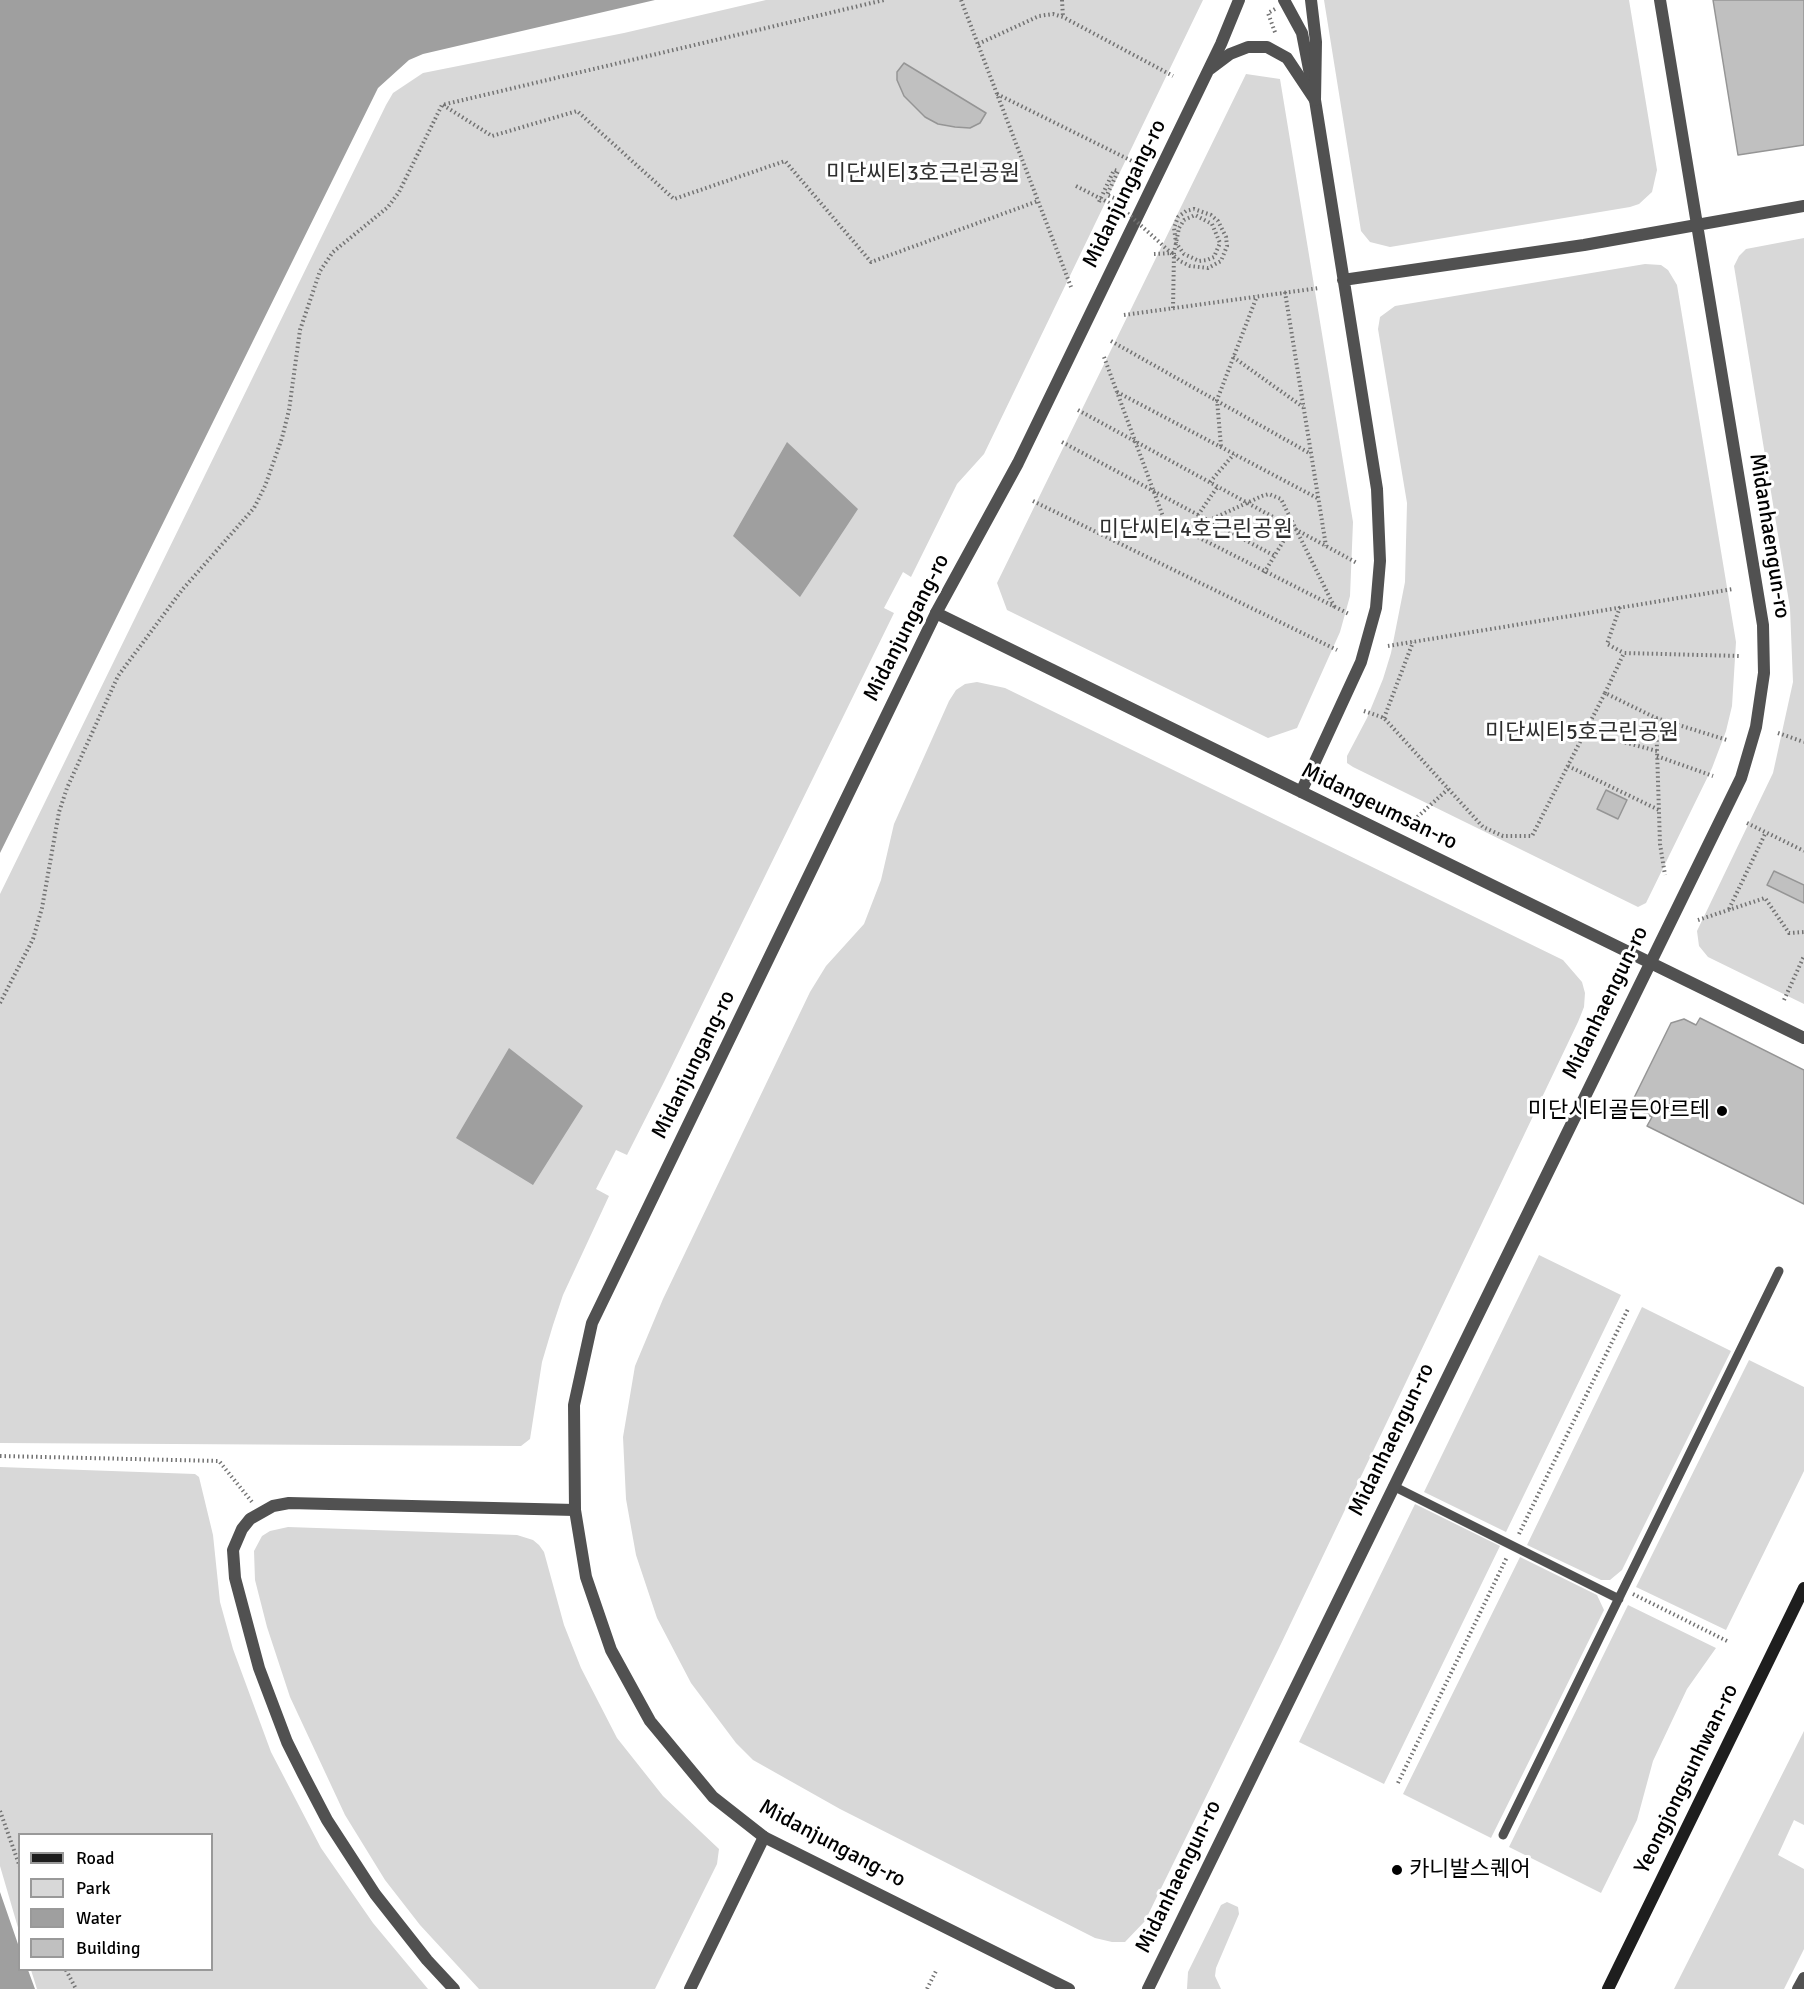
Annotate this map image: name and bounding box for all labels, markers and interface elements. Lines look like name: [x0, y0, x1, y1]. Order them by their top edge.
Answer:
street label: Midanjungang-ro: [1078, 115, 1172, 273]
park label: 미단씨티3호근린공원: [826, 161, 1020, 187]
street label: Midanhaengun-ro: [1743, 451, 1795, 621]
park label: 미단씨티4호근린공원: [1099, 517, 1293, 543]
street label: Midanjungang-ro: [858, 550, 956, 706]
park label: 미단씨티5호근린공원: [1485, 720, 1679, 746]
street label: Midangeumsan-ro: [1297, 758, 1461, 856]
street label: Midanhaengun-ro: [1558, 922, 1654, 1084]
street label: Midanjungang-ro: [647, 986, 741, 1144]
place label: 미단시티골든아르테: [1528, 1098, 1710, 1124]
marker: 미단시티골든아르테: [1715, 1104, 1729, 1118]
street label: Midanhaengun-ro: [1344, 1359, 1440, 1521]
street label: Yeongjongsunhwan-ro: [1630, 1680, 1744, 1878]
street label: Midanjungang-ro: [754, 1794, 910, 1894]
street label: Midanhaengun-ro: [1131, 1796, 1227, 1958]
legend: [18, 1833, 213, 1971]
text: Road: [76, 1847, 115, 1869]
place label: 카니발스퀘어: [1409, 1857, 1530, 1883]
marker: 카니발스퀘어: [1390, 1863, 1404, 1877]
text: Park: [76, 1877, 111, 1899]
text: Water: [76, 1907, 121, 1929]
text: Building: [76, 1937, 140, 1959]

